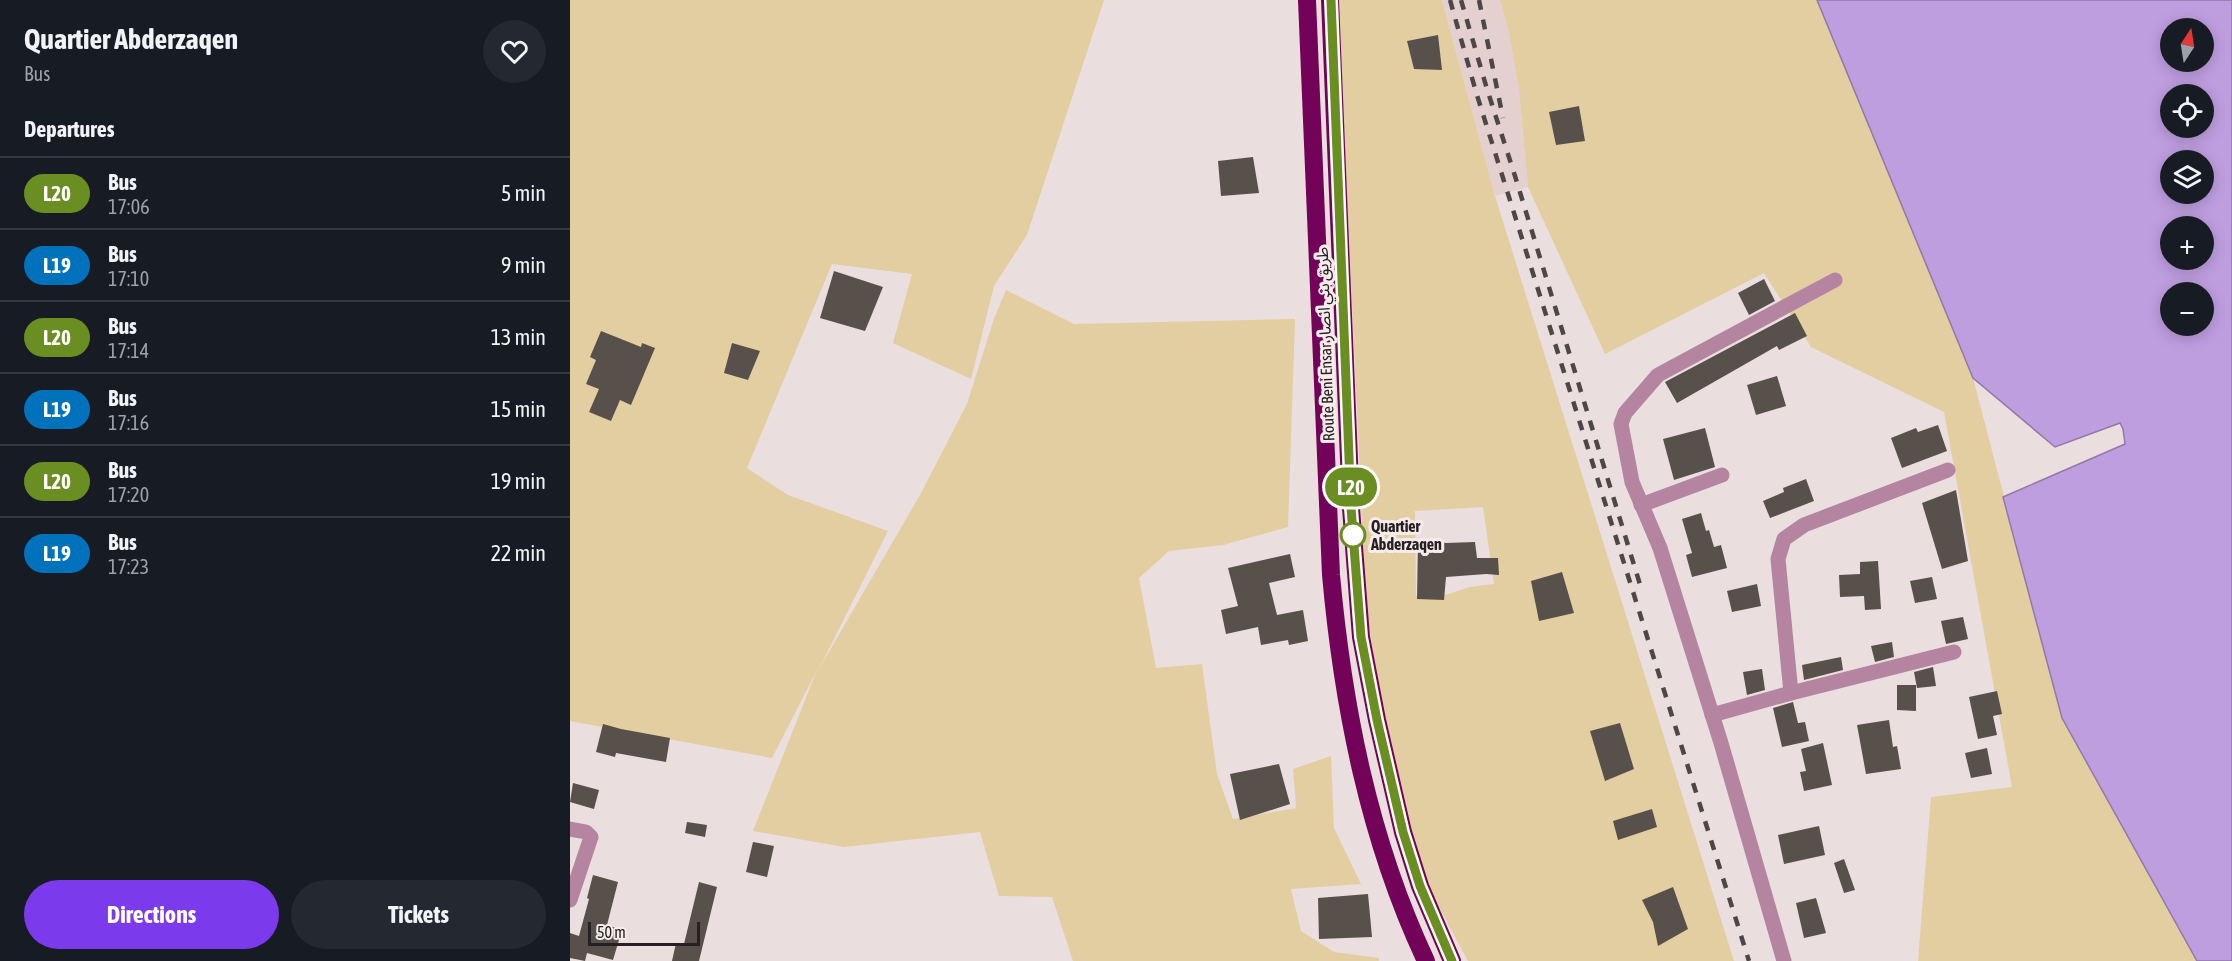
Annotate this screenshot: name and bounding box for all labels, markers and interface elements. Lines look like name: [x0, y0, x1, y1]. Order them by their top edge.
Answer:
north arrow: [2160, 18, 2214, 72]
map controls: [2160, 18, 2214, 336]
button: heart: [483, 20, 546, 83]
text: Quartier Abderzaqen: [24, 23, 238, 55]
text: Bus: [24, 62, 50, 85]
button: locate: [2160, 84, 2214, 138]
text: Departures: [24, 116, 114, 142]
button: layers: [2160, 150, 2214, 204]
text: Bus: [108, 169, 137, 195]
text: 5 min: [501, 180, 546, 206]
text: L20: [43, 181, 71, 205]
text: 17:06: [108, 195, 150, 218]
button: +: [2160, 216, 2214, 270]
text: Bus: [108, 241, 137, 267]
street label: Route Beni Ensar طريق بني انصار: [1313, 246, 1341, 441]
text: 9 min: [501, 252, 546, 278]
text: L19: [43, 253, 71, 277]
text: 17:10: [108, 267, 149, 290]
button: −: [2160, 282, 2214, 336]
text: Bus: [108, 313, 137, 339]
text: 13 min: [491, 324, 546, 350]
text: L20: [43, 325, 71, 349]
text: 17:14: [108, 339, 149, 362]
text: Bus: [108, 385, 137, 411]
text: 15 min: [491, 396, 546, 422]
text: L19: [43, 397, 71, 421]
text: 17:16: [108, 411, 149, 434]
text: Bus: [108, 457, 137, 483]
text: 19 min: [491, 468, 546, 494]
line badge: L20: [1316, 468, 1386, 506]
text: L20: [43, 469, 71, 493]
text: L20: [1337, 475, 1365, 499]
text: 17:20: [108, 483, 149, 506]
place label: Quartier Abderzaqen: [1370, 517, 1442, 553]
marker: Quartier Abderzaqen: [1340, 522, 1366, 548]
text: Bus: [108, 529, 137, 555]
text: 22 min: [491, 540, 546, 566]
text: L19: [43, 541, 71, 565]
text: 17:23: [108, 555, 149, 578]
button: Directions: [24, 880, 279, 949]
button: Tickets: [291, 880, 546, 949]
scale bar: [588, 919, 700, 946]
text: 50 m: [597, 923, 626, 941]

